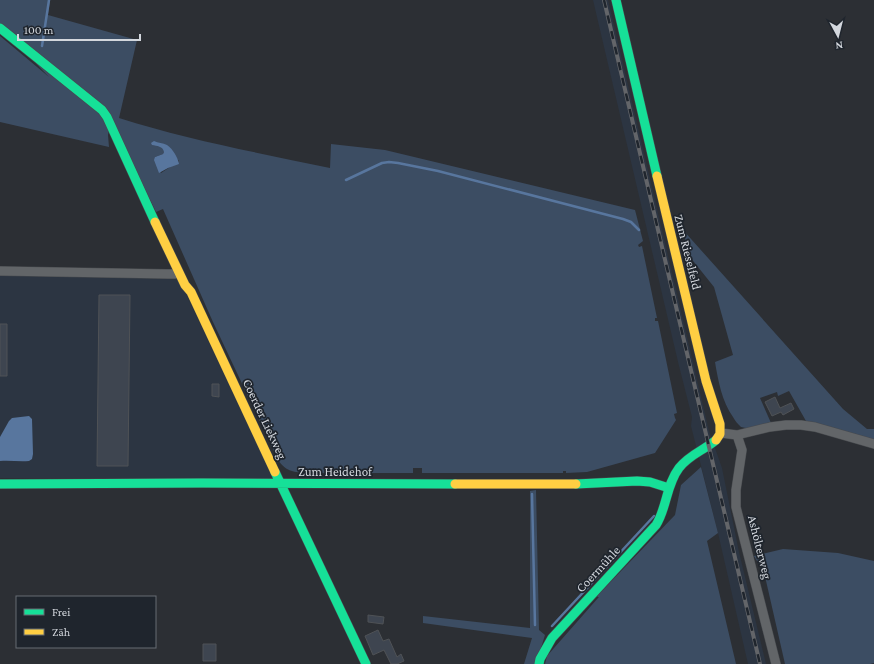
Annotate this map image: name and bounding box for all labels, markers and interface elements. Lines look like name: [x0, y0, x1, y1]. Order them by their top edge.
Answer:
scale bar: [18, 16, 140, 42]
north arrow: [818, 16, 858, 56]
text: 100 m: [24, 23, 54, 37]
text: N: [834, 40, 844, 52]
street label: Zum Rieselfeld: [671, 213, 705, 291]
street label: Coerder Liekweg: [240, 377, 290, 462]
street label: Zum Heidehof: [298, 464, 373, 479]
street label: Ashölterweg: [745, 513, 775, 581]
street label: Coermühle: [573, 543, 623, 595]
legend: [16, 596, 156, 648]
text: Frei: [52, 605, 70, 619]
text: Zäh: [52, 625, 71, 639]

